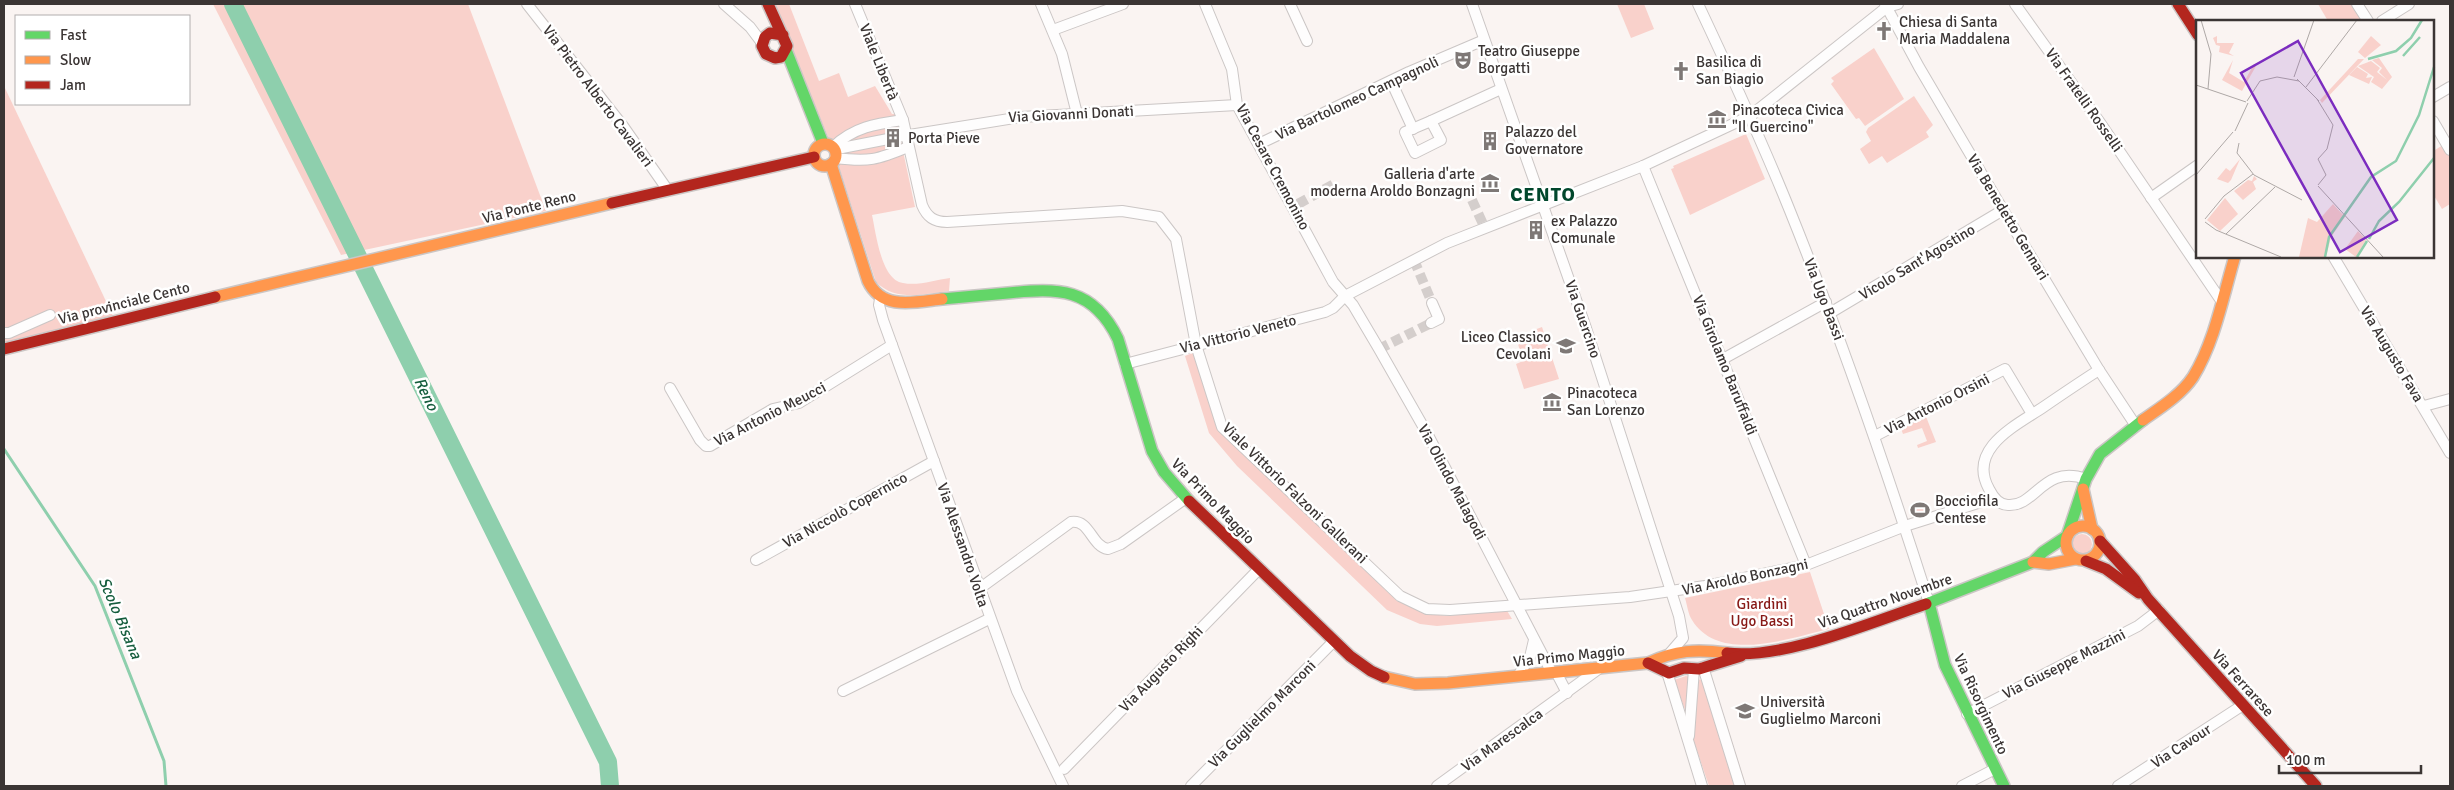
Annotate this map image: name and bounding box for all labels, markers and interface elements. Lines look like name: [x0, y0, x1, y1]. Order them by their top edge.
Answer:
place label: Chiesa di Santa Maria Maddalena: [1899, 13, 2010, 48]
legend: [15, 15, 190, 105]
church icon: Chiesa di Santa Maria Maddalena: [1873, 20, 1895, 42]
inset map: [2196, 20, 2434, 258]
street label: Viale Libertà: [855, 21, 903, 103]
street label: Via Pietro Alberto Cavalieri: [539, 22, 657, 170]
text: Fast: [60, 26, 87, 44]
place label: Teatro Giuseppe Borgatti: [1478, 42, 1580, 77]
street label: Via Fratelli Rosselli: [2042, 45, 2126, 155]
theatre icon: Teatro Giuseppe Borgatti: [1452, 49, 1474, 71]
text: Slow: [60, 51, 91, 69]
street label: Via Bartolomeo Campagnoli: [1273, 52, 1441, 144]
place label: Basilica di San Biagio: [1696, 53, 1764, 88]
church icon: Basilica di San Biagio: [1670, 60, 1692, 82]
text: Jam: [60, 76, 86, 94]
street label: Via Cesare Cremonino: [1232, 101, 1314, 233]
place label: Pinacoteca Civica "Il Guercino": [1732, 101, 1844, 136]
street label: Via Giovanni Donati: [1008, 102, 1134, 126]
museum icon: Pinacoteca Civica "Il Guercino": [1706, 108, 1728, 130]
place label: Palazzo del Governatore: [1505, 123, 1583, 158]
building icon: Porta Pieve: [882, 127, 904, 149]
place label: Porta Pieve: [908, 129, 980, 147]
building icon: Palazzo del Governatore: [1479, 130, 1501, 152]
street label: Via Benedetto Gennari: [1963, 151, 2053, 283]
place label: Galleria d'arte moderna Aroldo Bonzagni: [1310, 165, 1475, 200]
museum icon: Galleria d'arte moderna Aroldo Bonzagni: [1479, 172, 1501, 194]
district label: CENTO: [1510, 182, 1576, 207]
street label: Via Ponte Reno: [480, 187, 578, 227]
place label: ex Palazzo Comunale: [1551, 212, 1618, 247]
building icon: ex Palazzo Comunale: [1525, 219, 1547, 241]
street label: Vicolo Sant'Agostino: [1856, 220, 1978, 304]
street label: Via Ugo Bassi: [1800, 255, 1848, 343]
street label: Via provinciale Cento: [56, 278, 192, 328]
street label: Via Guercino: [1561, 278, 1605, 361]
street label: Via Girolamo Baruffaldi: [1689, 292, 1761, 438]
street label: Via Augusto Fava: [2356, 303, 2428, 405]
street label: Via Vittorio Veneto: [1178, 311, 1298, 357]
place label: Liceo Classico Cevolani: [1461, 328, 1551, 363]
school or university icon: Liceo Classico Cevolani: [1555, 335, 1577, 357]
street label: Via Antonio Orsini: [1881, 370, 1993, 438]
water label: Reno: [409, 374, 443, 414]
street label: Via Antonio Meucci: [711, 378, 829, 450]
place label: Pinacoteca San Lorenzo: [1567, 384, 1645, 419]
museum icon: Pinacoteca San Lorenzo: [1541, 391, 1563, 413]
street label: Viale Vittorio Falzoni Gallerani: [1219, 419, 1371, 567]
street label: Via Olindo Malagodi: [1414, 421, 1490, 543]
street label: Via Primo Maggio: [1168, 454, 1259, 548]
street label: Via Niccolò Copernico: [780, 468, 911, 552]
street label: Via Alessandro Volta: [933, 481, 993, 609]
place label: Bocciofila Centese: [1935, 492, 1999, 527]
sports icon: Bocciofila Centese: [1909, 499, 1931, 521]
street label: Via Aroldo Bonzagni: [1680, 555, 1810, 599]
street label: Via Quattro Novembre: [1816, 570, 1954, 632]
water label: Scolo Bisana: [94, 574, 147, 663]
park label: Giardini Ugo Bassi: [1731, 595, 1793, 630]
street label: Via Augusto Righi: [1115, 622, 1207, 716]
street label: Via Giuseppe Mazzini: [1999, 625, 2129, 703]
street label: Via Primo Maggio: [1512, 641, 1626, 671]
street label: Via Ferrarese: [2208, 646, 2278, 720]
street label: Via Risorgimento: [1950, 651, 2012, 757]
street label: Via Guglielmo Marconi: [1204, 656, 1320, 772]
place label: Università Guglielmo Marconi: [1760, 693, 1881, 728]
school or university icon: Università Guglielmo Marconi: [1734, 700, 1756, 722]
street label: Via Marescalca: [1458, 704, 1546, 776]
street label: Via Cavour: [2148, 720, 2215, 772]
scale bar: [2279, 742, 2422, 774]
text: 100 m: [2286, 751, 2326, 769]

